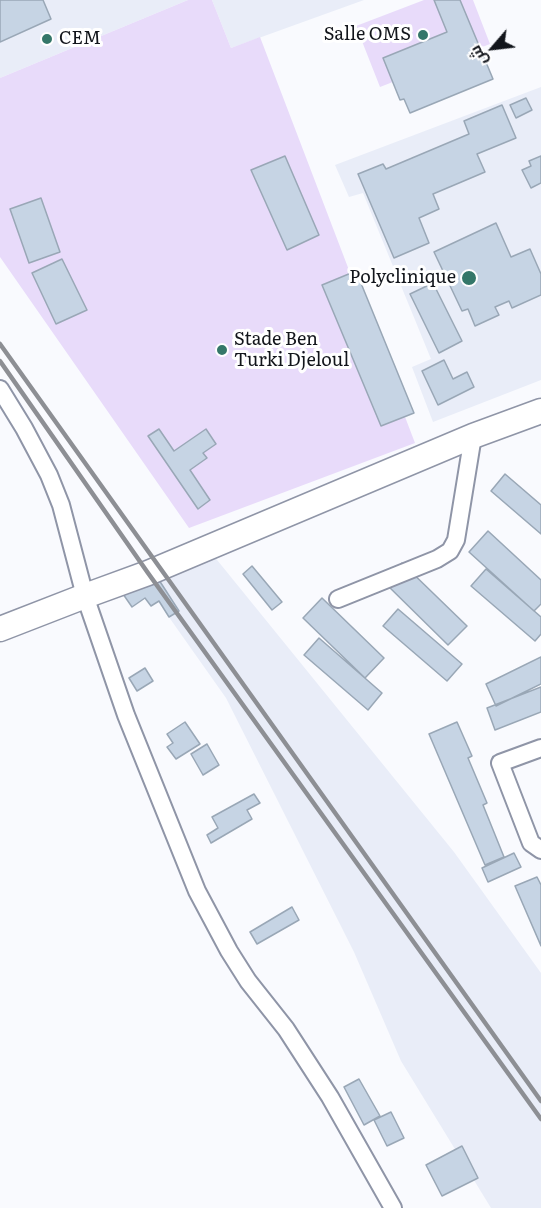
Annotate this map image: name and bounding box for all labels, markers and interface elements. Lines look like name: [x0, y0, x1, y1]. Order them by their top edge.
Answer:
north arrow: [463, 18, 523, 78]
place label: Salle OMS: [324, 24, 411, 46]
place label: CEM: [59, 28, 101, 50]
marker: Salle OMS: [416, 28, 430, 42]
marker: CEM: [40, 32, 54, 46]
text: ش: [462, 42, 493, 71]
place label: Polyclinique: [349, 267, 456, 289]
marker: Polyclinique: [460, 269, 478, 287]
place label: Stade Ben Turki Djeloul: [234, 329, 349, 372]
marker: Stade Ben Turki Djeloul: [215, 343, 229, 357]

